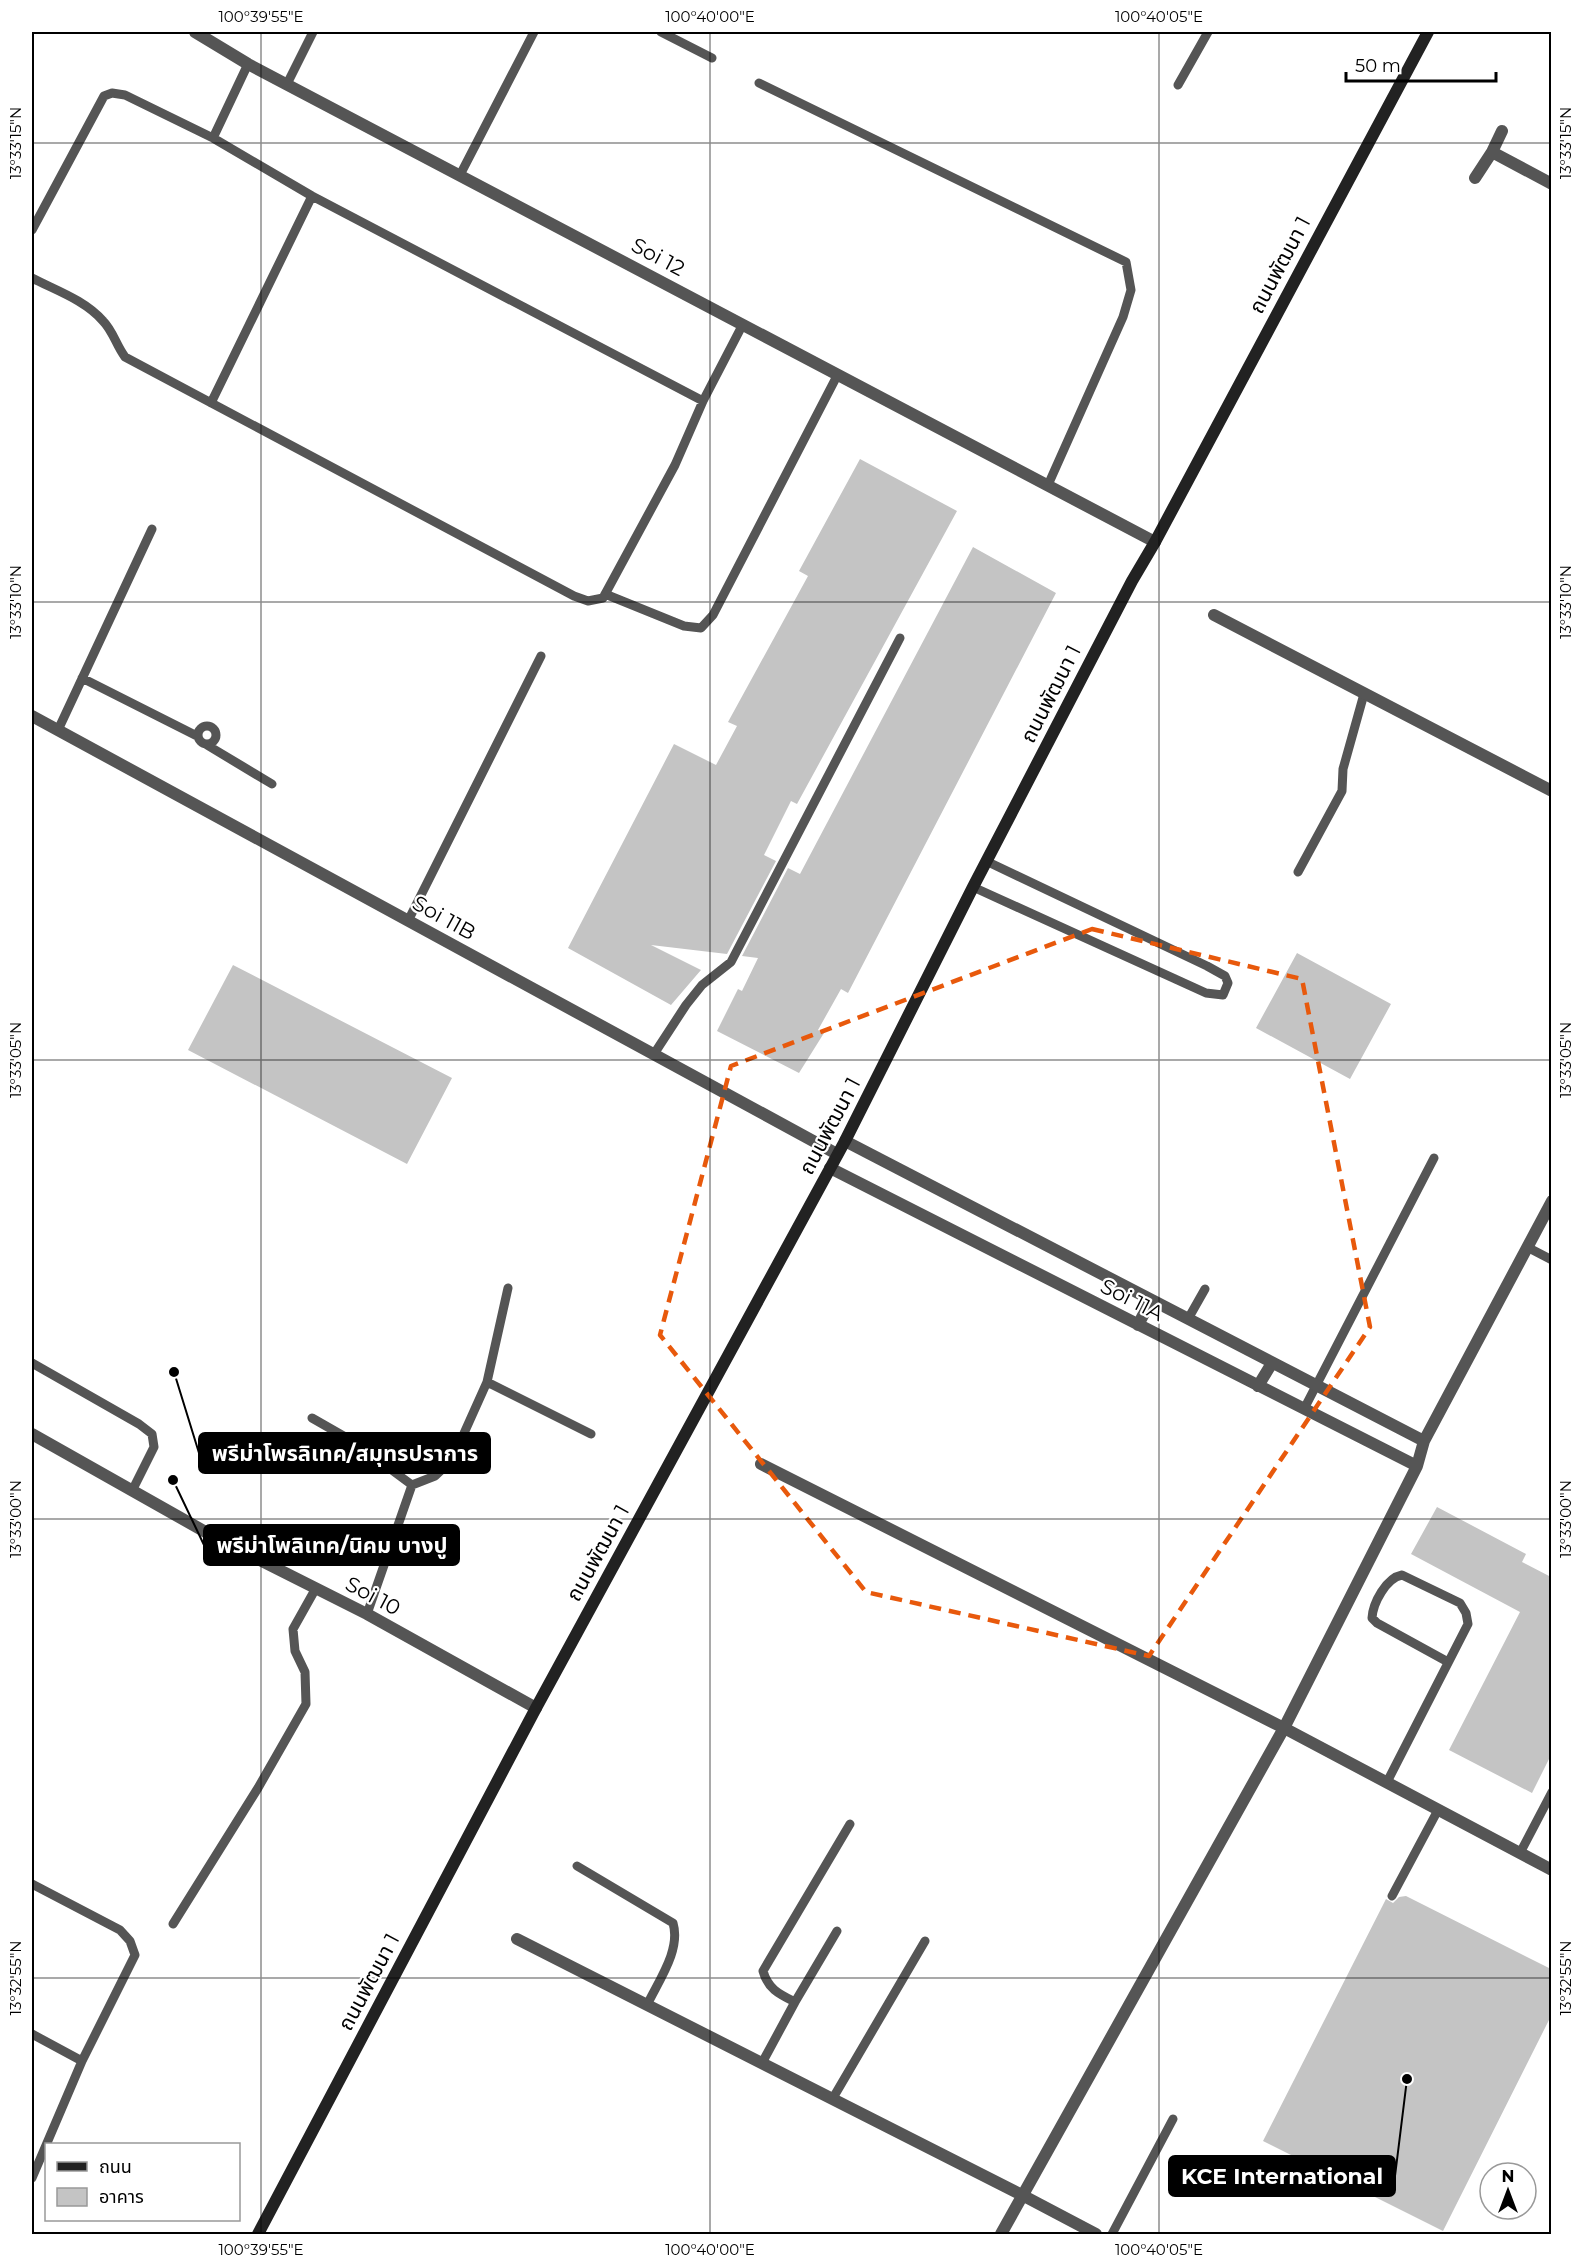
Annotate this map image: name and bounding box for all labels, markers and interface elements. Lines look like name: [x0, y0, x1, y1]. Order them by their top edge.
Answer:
text: 100°39'55"E: [218, 7, 304, 26]
text: 100°40'00"E: [665, 7, 755, 26]
text: 100°40'05"E: [1115, 7, 1203, 26]
scale bar: [1346, 45, 1496, 83]
text: 50 m: [1355, 55, 1401, 77]
text: 13°33'15"N: [6, 107, 25, 179]
text: 13°33'15"N: [1556, 107, 1575, 179]
street label: ถนนพัฒนา 1: [1244, 212, 1316, 318]
street label: Soi 12: [627, 232, 689, 281]
text: 13°33'10"N: [6, 565, 25, 639]
text: 13°33'10"N: [1556, 565, 1575, 639]
street label: ถนนพัฒนา 1: [1015, 641, 1086, 747]
street label: Soi 11B: [408, 890, 480, 945]
text: 13°33'05"N: [6, 1022, 25, 1098]
text: 13°33'05"N: [1556, 1022, 1575, 1098]
street label: ถนนพัฒนา 1: [794, 1073, 866, 1179]
street label: Soi 11A: [1097, 1273, 1169, 1326]
callout: พรีม่าโพรลิเทค/สมุทรปราการ: [199, 1433, 490, 1473]
text: พรีม่าโพรลิเทค/สมุทรปราการ: [212, 1440, 478, 1467]
text: 13°33'00"N: [6, 1480, 25, 1558]
text: 13°33'00"N: [1556, 1480, 1575, 1558]
street label: ถนนพัฒนา 1: [561, 1500, 634, 1605]
callout: พรีม่าโพลิเทค/นิคม บางปู: [204, 1525, 459, 1565]
text: พรีม่าโพลิเทค/นิคม บางปู: [216, 1532, 448, 1559]
street label: Soi 10: [341, 1571, 405, 1620]
street label: ถนนพัฒนา 1: [333, 1929, 405, 2035]
text: 13°32'55"N: [6, 1941, 25, 2015]
text: 13°32'55"N: [1556, 1941, 1575, 2015]
legend: [45, 2143, 240, 2221]
text: ถนน: [99, 2156, 132, 2178]
callout: KCE International: [1169, 2156, 1395, 2196]
north arrow: [1478, 2161, 1538, 2221]
text: KCE International: [1181, 2163, 1383, 2190]
text: N: [1502, 2167, 1514, 2186]
text: อาคาร: [99, 2186, 144, 2208]
text: 100°39'55"E: [218, 2240, 304, 2259]
text: 100°40'00"E: [665, 2240, 755, 2259]
text: 100°40'05"E: [1115, 2240, 1203, 2259]

